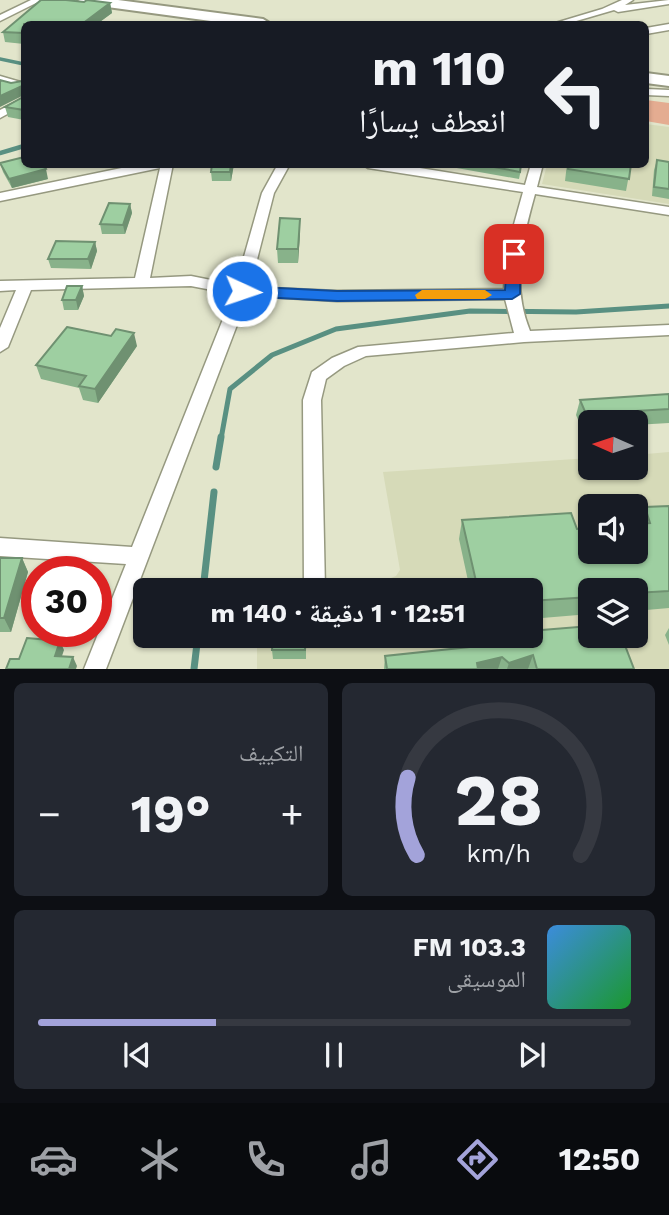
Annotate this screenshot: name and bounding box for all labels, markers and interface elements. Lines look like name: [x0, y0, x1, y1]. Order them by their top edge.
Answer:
text: 110 m: [372, 39, 506, 97]
icon: left: [530, 49, 621, 140]
text: انعطف يسارًا: [359, 102, 506, 140]
pin: [484, 224, 544, 284]
icon: arrive: [495, 235, 533, 273]
position arrow: [205, 254, 279, 328]
north arrow: [578, 410, 648, 480]
map controls: [578, 410, 648, 648]
button: sound: [578, 494, 648, 564]
speed limit sign: 30: [21, 556, 112, 647]
button: layers: [578, 578, 648, 648]
text: 12:51 · 1 دقيقة · 140 m: [211, 598, 465, 628]
text: التكييف: [239, 740, 304, 767]
text: 28: [454, 758, 543, 844]
text: 19°: [131, 784, 211, 845]
text: −: [38, 792, 61, 836]
text: +: [281, 792, 304, 836]
text: km/h: [466, 839, 530, 868]
text: 103.3 FM: [413, 932, 526, 962]
text: الموسيقى: [447, 966, 526, 993]
icon: previous: [118, 1036, 156, 1074]
icon: pause: [315, 1036, 353, 1074]
icon: next: [513, 1036, 551, 1074]
icon: car: [29, 1135, 78, 1184]
icon: climate: [135, 1135, 184, 1184]
icon: phone: [241, 1135, 290, 1184]
icon: music: [347, 1135, 396, 1184]
icon: directions: [453, 1135, 502, 1184]
text: 12:50: [559, 1140, 640, 1178]

